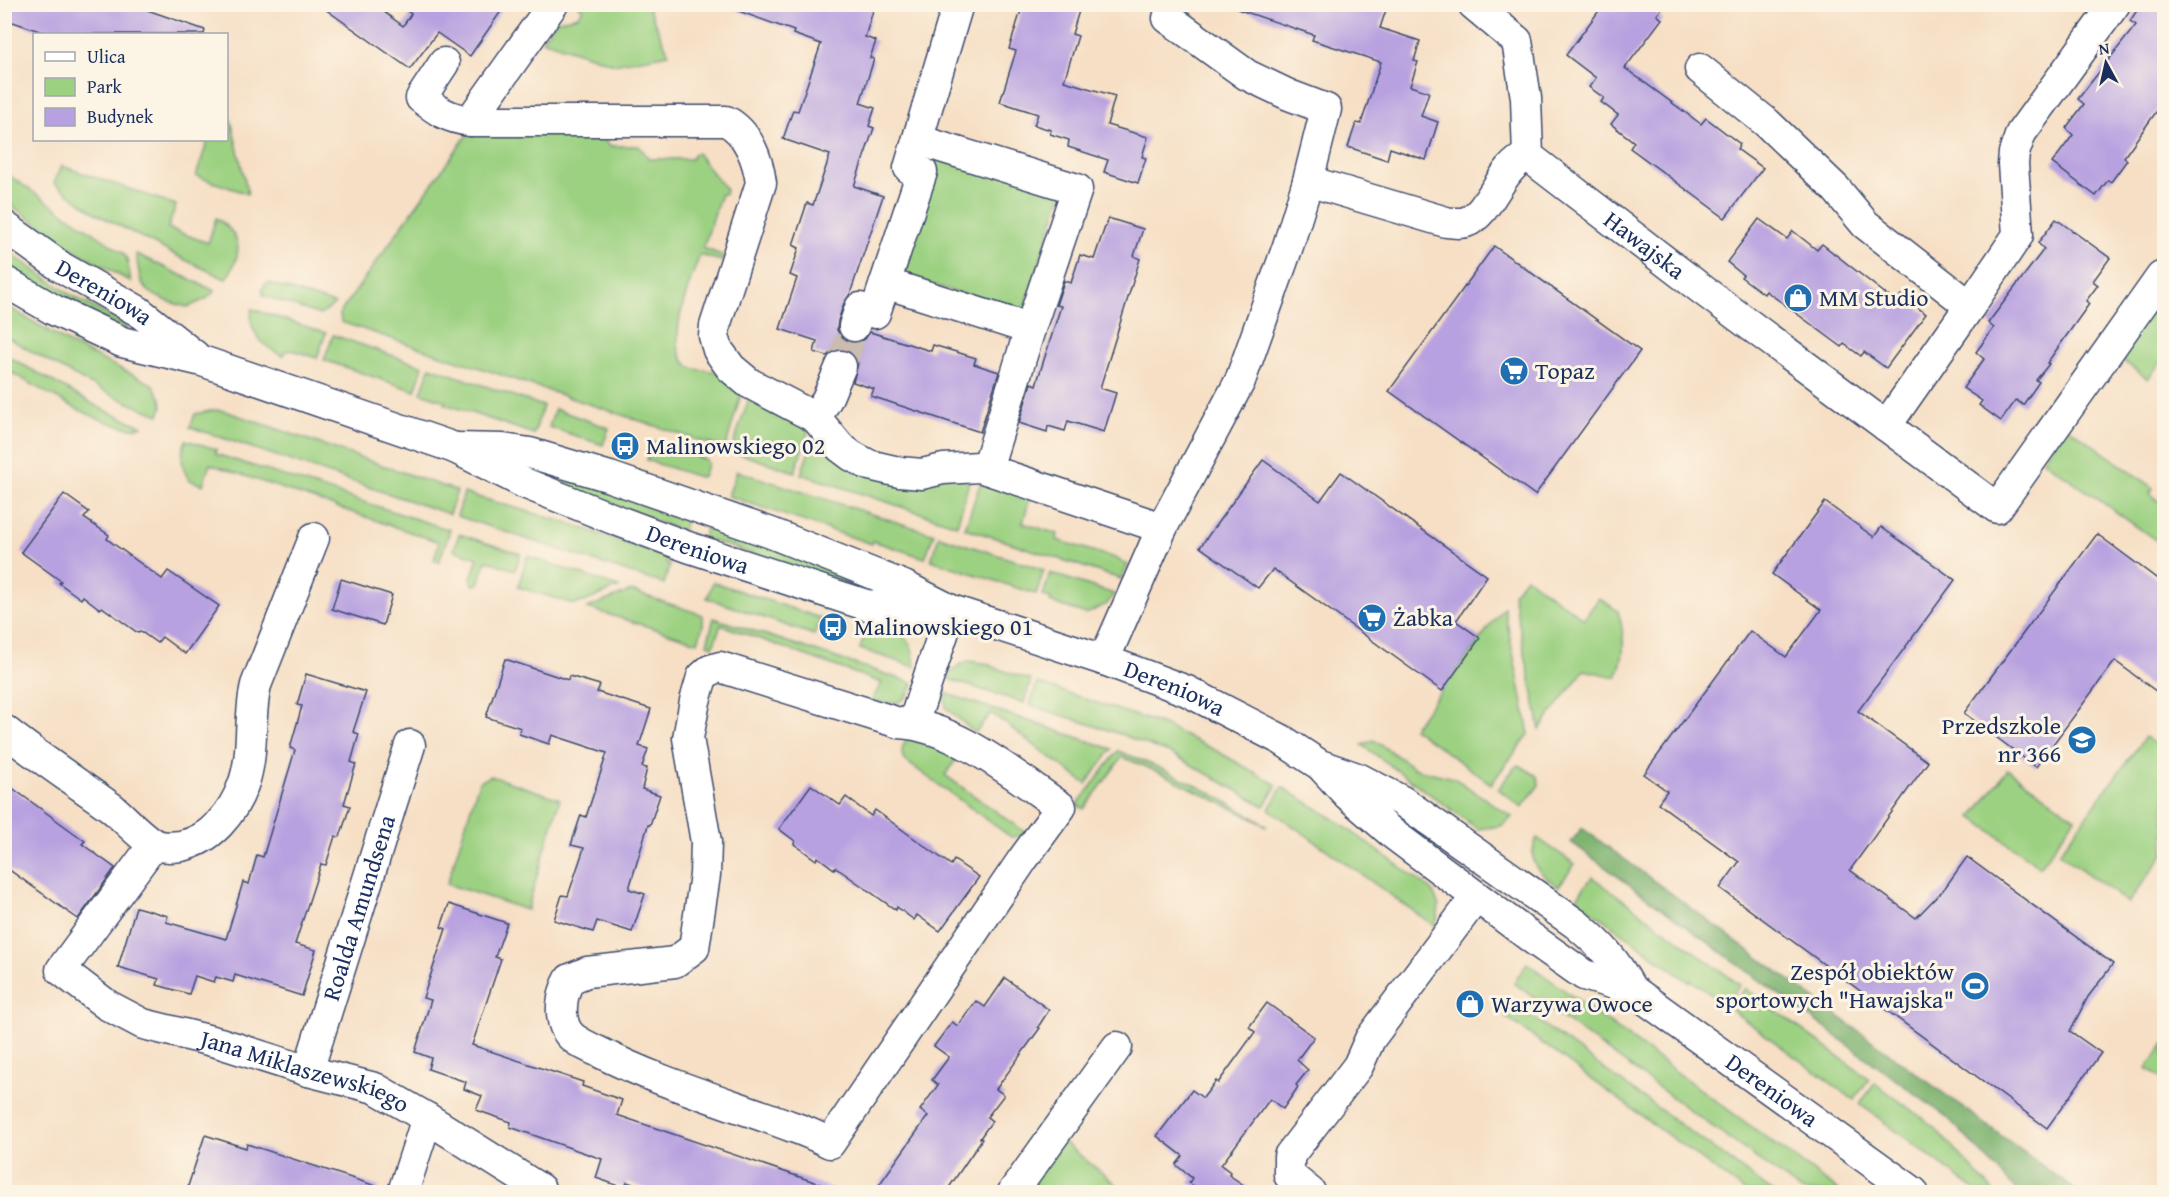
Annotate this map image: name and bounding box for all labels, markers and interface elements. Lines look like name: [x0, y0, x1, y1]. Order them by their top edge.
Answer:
legend: [33, 33, 228, 141]
north arrow: [2076, 33, 2136, 93]
text: N: [2097, 35, 2111, 61]
text: Ulica: [87, 43, 126, 70]
text: Park: [87, 73, 123, 100]
text: Budynek: [87, 103, 154, 130]
street label: Hawajska: [1597, 202, 1693, 288]
street label: Dereniowa: [49, 250, 161, 334]
place label: MM Studio: [1819, 280, 1929, 315]
shop icon: MM Studio: [1782, 282, 1814, 314]
place label: Topaz: [1535, 353, 1595, 388]
supermarket icon: Topaz: [1498, 355, 1530, 387]
place label: Malinowskiego 02: [646, 428, 825, 463]
bus stop icon: Malinowskiego 02: [609, 430, 641, 462]
street label: Dereniowa: [641, 515, 754, 583]
place label: Żabka: [1393, 600, 1454, 635]
supermarket icon: Żabka: [1356, 602, 1388, 634]
place label: Malinowskiego 01: [854, 609, 1033, 644]
bus stop icon: Malinowskiego 01: [817, 611, 849, 643]
street label: Dereniowa: [1119, 651, 1232, 725]
place label: Przedszkole nr 366: [1942, 708, 2061, 771]
school or university icon: Przedszkole nr 366: [2066, 724, 2098, 756]
street label: Roalda Amundsena: [313, 810, 404, 1005]
place label: Zespół obiektów sportowych "Hawajska": [1715, 954, 1954, 1017]
sports icon: Zespół obiektów sportowych "Hawajska": [1959, 970, 1991, 1002]
place label: Warzywa Owoce: [1491, 986, 1653, 1021]
shop icon: Warzywa Owoce: [1454, 988, 1486, 1020]
street label: Jana Miklaszewskiego: [194, 1020, 416, 1121]
street label: Dereniowa: [1719, 1045, 1826, 1136]

